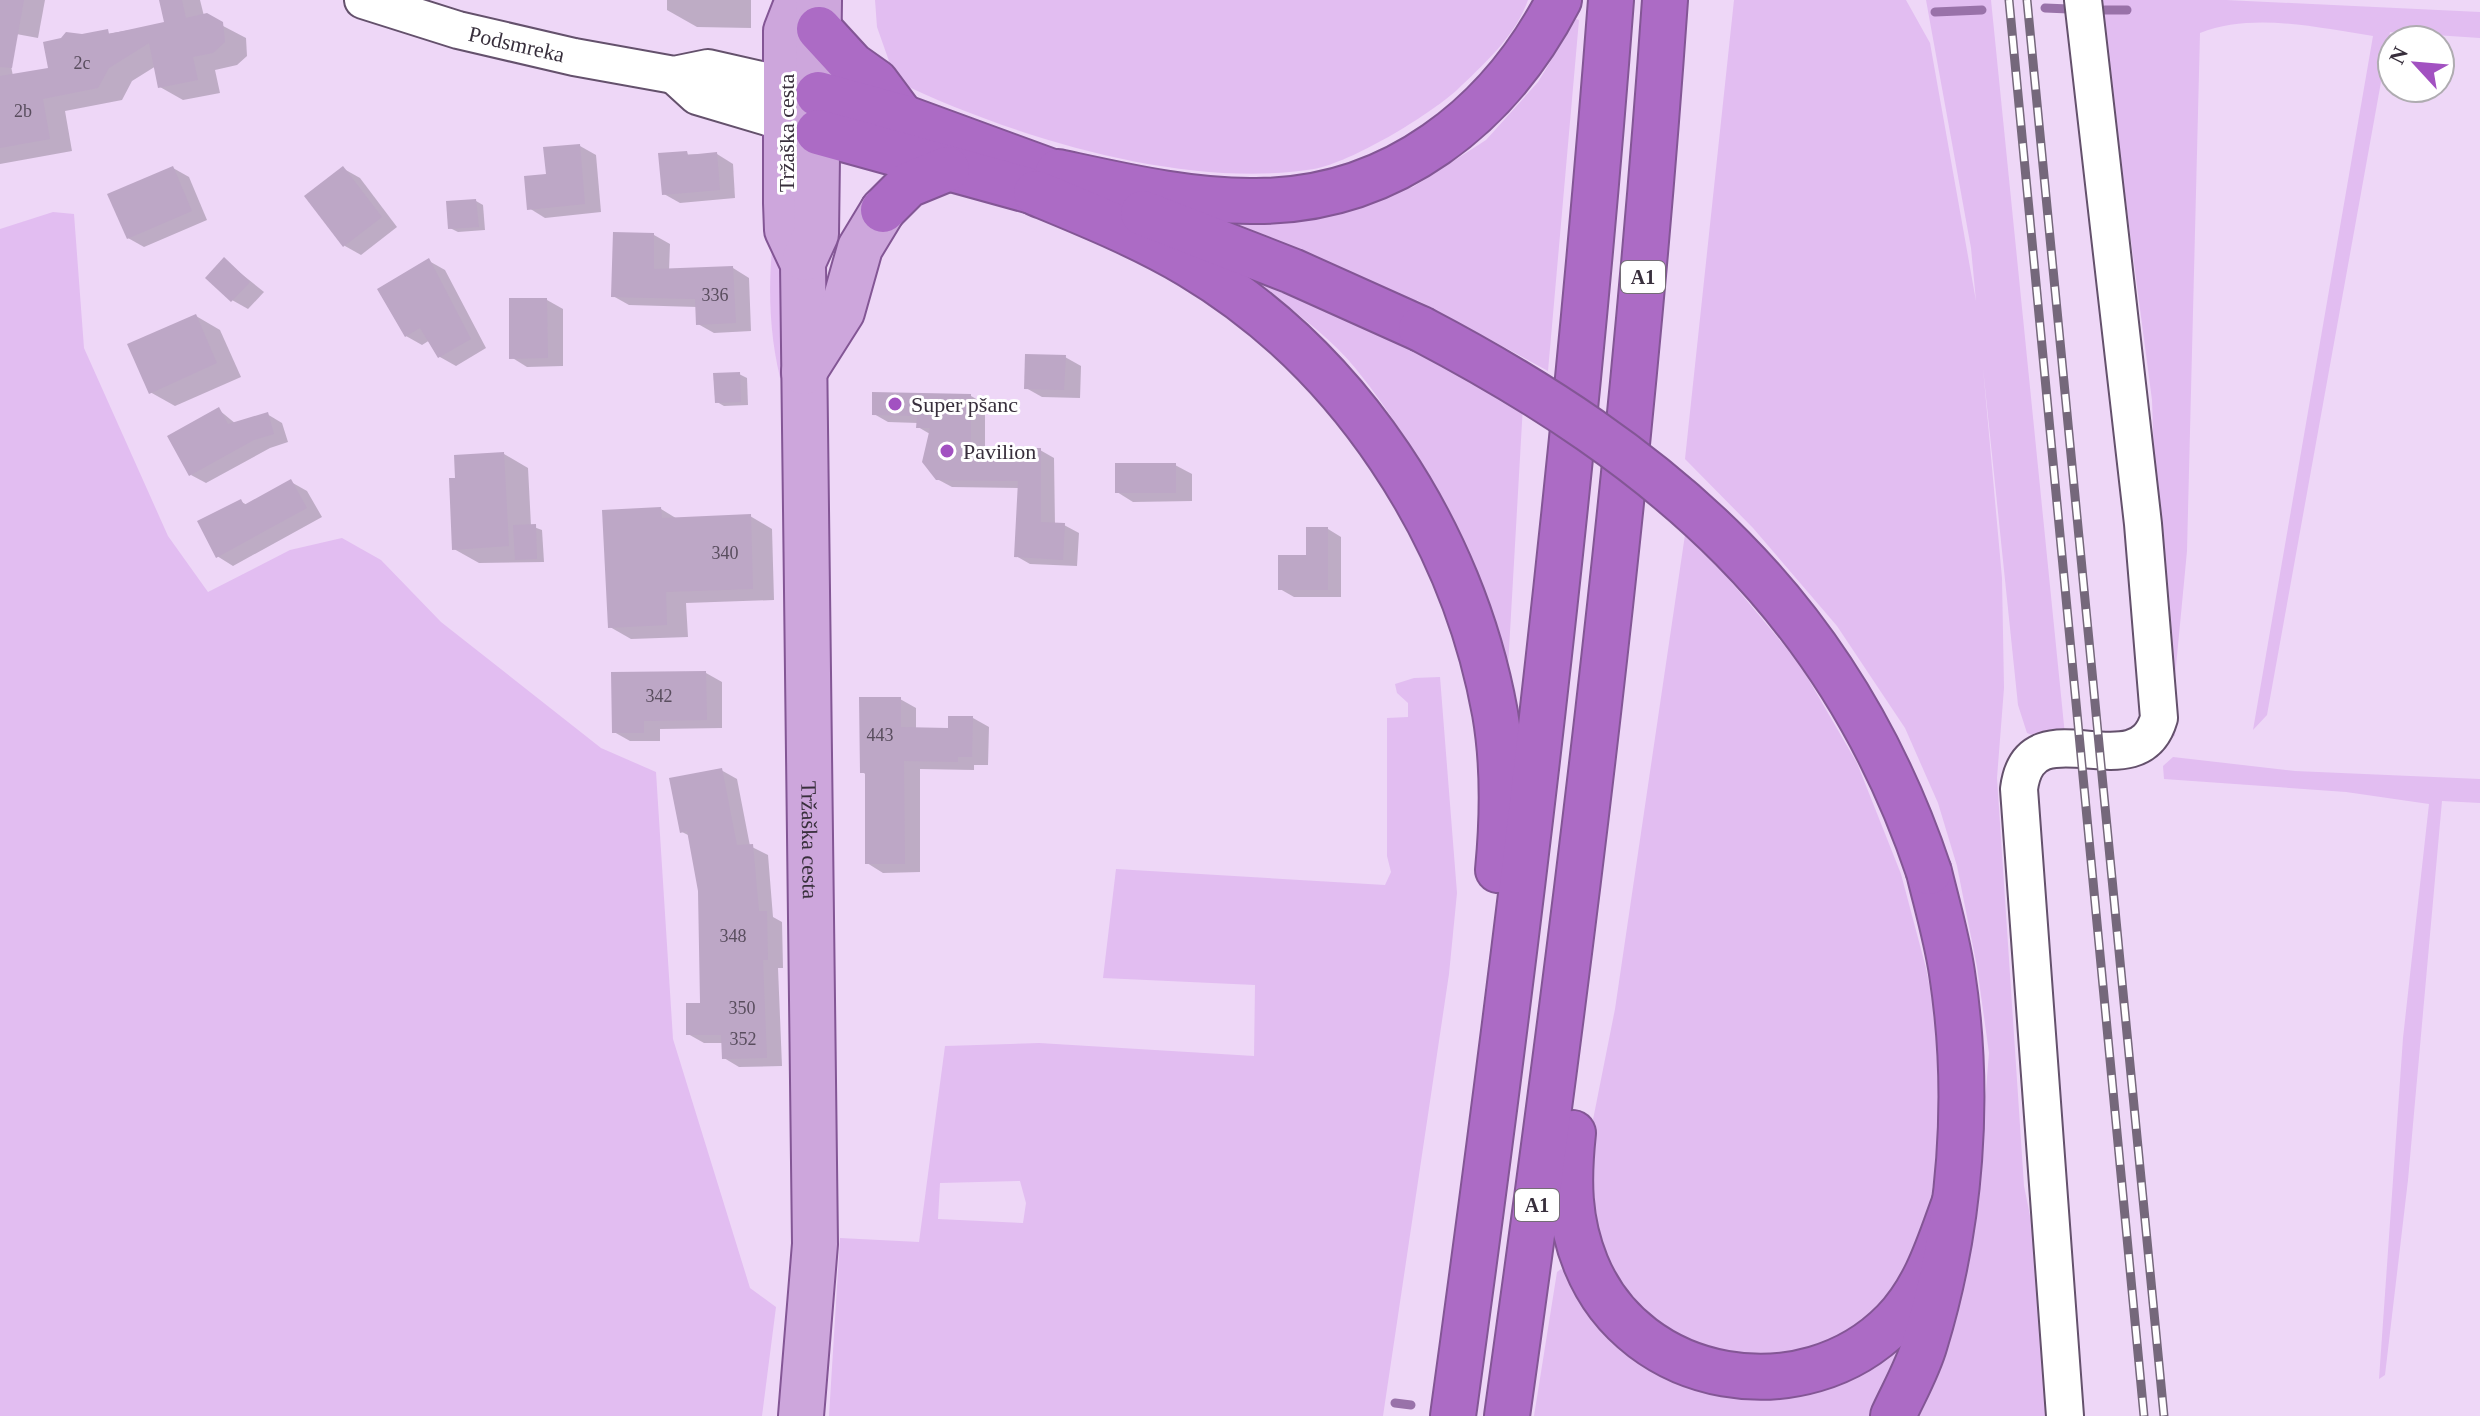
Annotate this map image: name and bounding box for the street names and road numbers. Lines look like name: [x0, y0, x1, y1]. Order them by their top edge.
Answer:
street label: Podsmreka: [466, 21, 567, 67]
street label: Tržaška cesta: [774, 74, 799, 192]
road number: A1: [1621, 261, 1665, 293]
street label: Tržaška cesta: [796, 781, 823, 900]
road number: A1: [1515, 1189, 1559, 1221]

